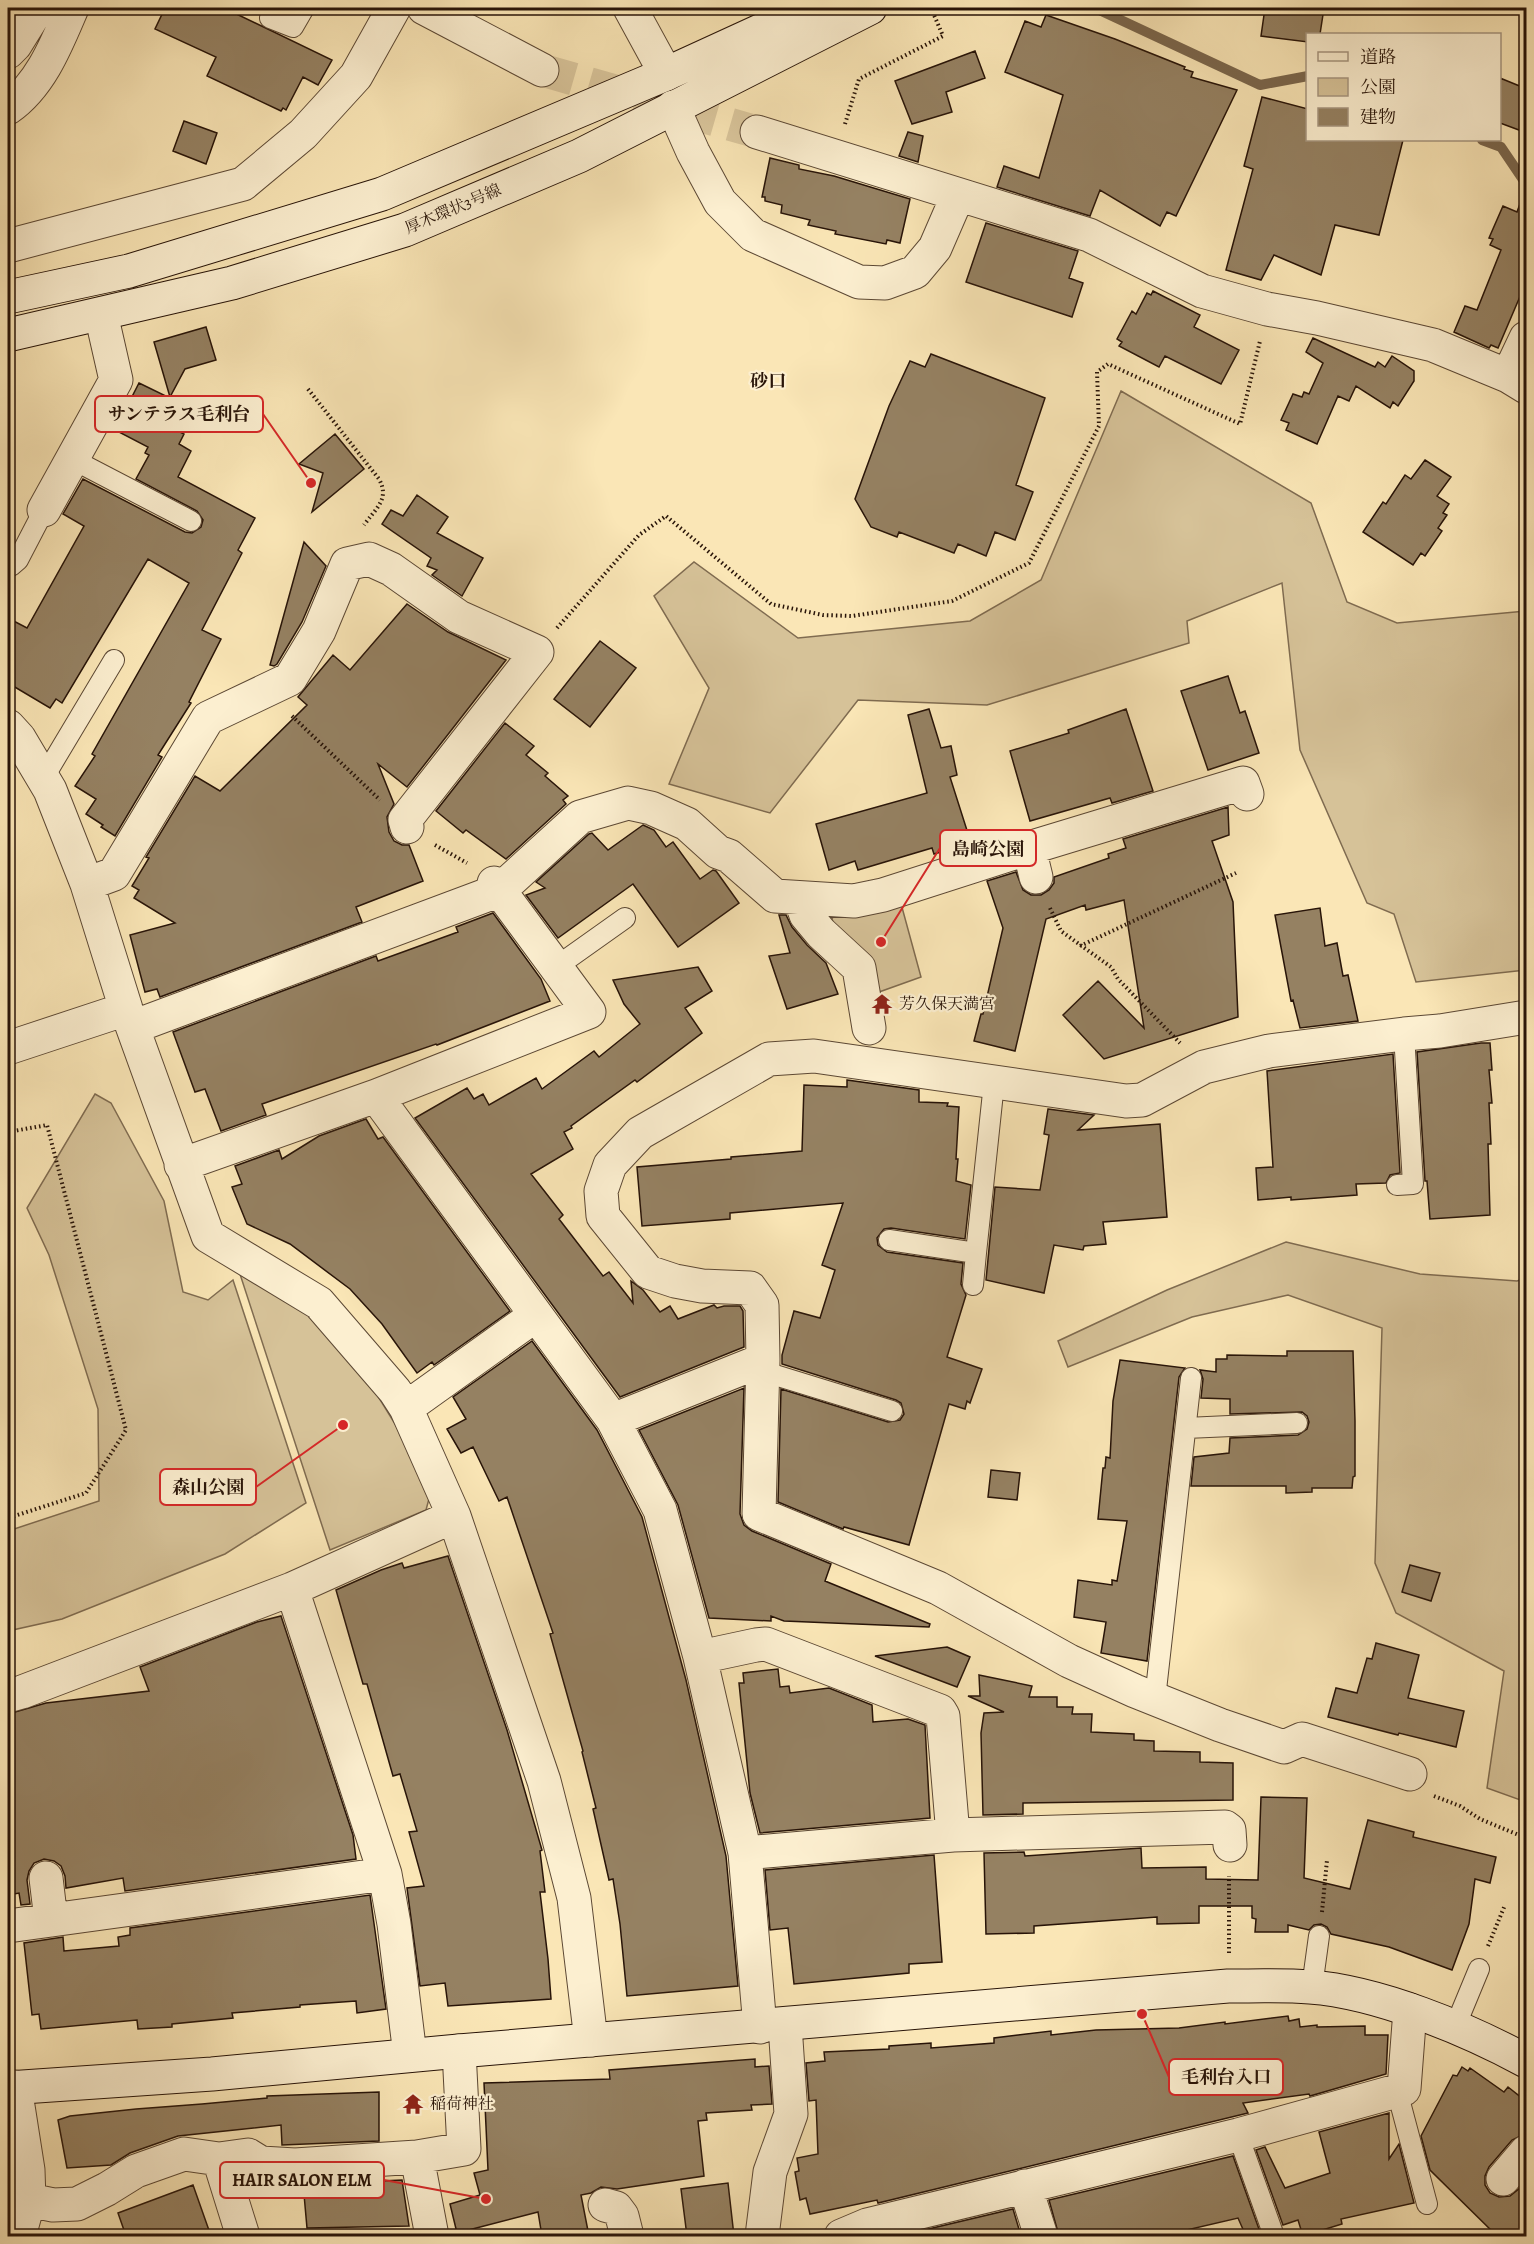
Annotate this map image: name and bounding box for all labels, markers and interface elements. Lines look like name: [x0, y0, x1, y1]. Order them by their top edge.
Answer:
legend: [1306, 33, 1501, 141]
text: 道路: [1360, 45, 1396, 69]
text: 公園: [1360, 75, 1396, 99]
text: 建物: [1360, 105, 1396, 129]
street label: 厚木環状3号線: [401, 179, 505, 239]
district label: 砂口: [750, 369, 786, 393]
callout: サンテラス毛利台: [95, 396, 263, 432]
text: サンテラス毛利台: [108, 402, 250, 426]
callout: 島崎公園: [940, 830, 1036, 866]
text: 島崎公園: [952, 837, 1024, 861]
temple icon: 芳久保天満宮: [870, 992, 894, 1016]
place label: 芳久保天満宮: [899, 993, 995, 1015]
callout: 森山公園: [160, 1469, 256, 1505]
text: 森山公園: [172, 1475, 244, 1499]
callout: 毛利台入口: [1169, 2059, 1283, 2095]
text: 毛利台入口: [1181, 2065, 1271, 2089]
temple icon: 稲荷神社: [401, 2092, 425, 2116]
place label: 稲荷神社: [430, 2093, 494, 2115]
callout: HAIR SALON ELM: [220, 2162, 384, 2198]
text: HAIR SALON ELM: [232, 2168, 372, 2192]

